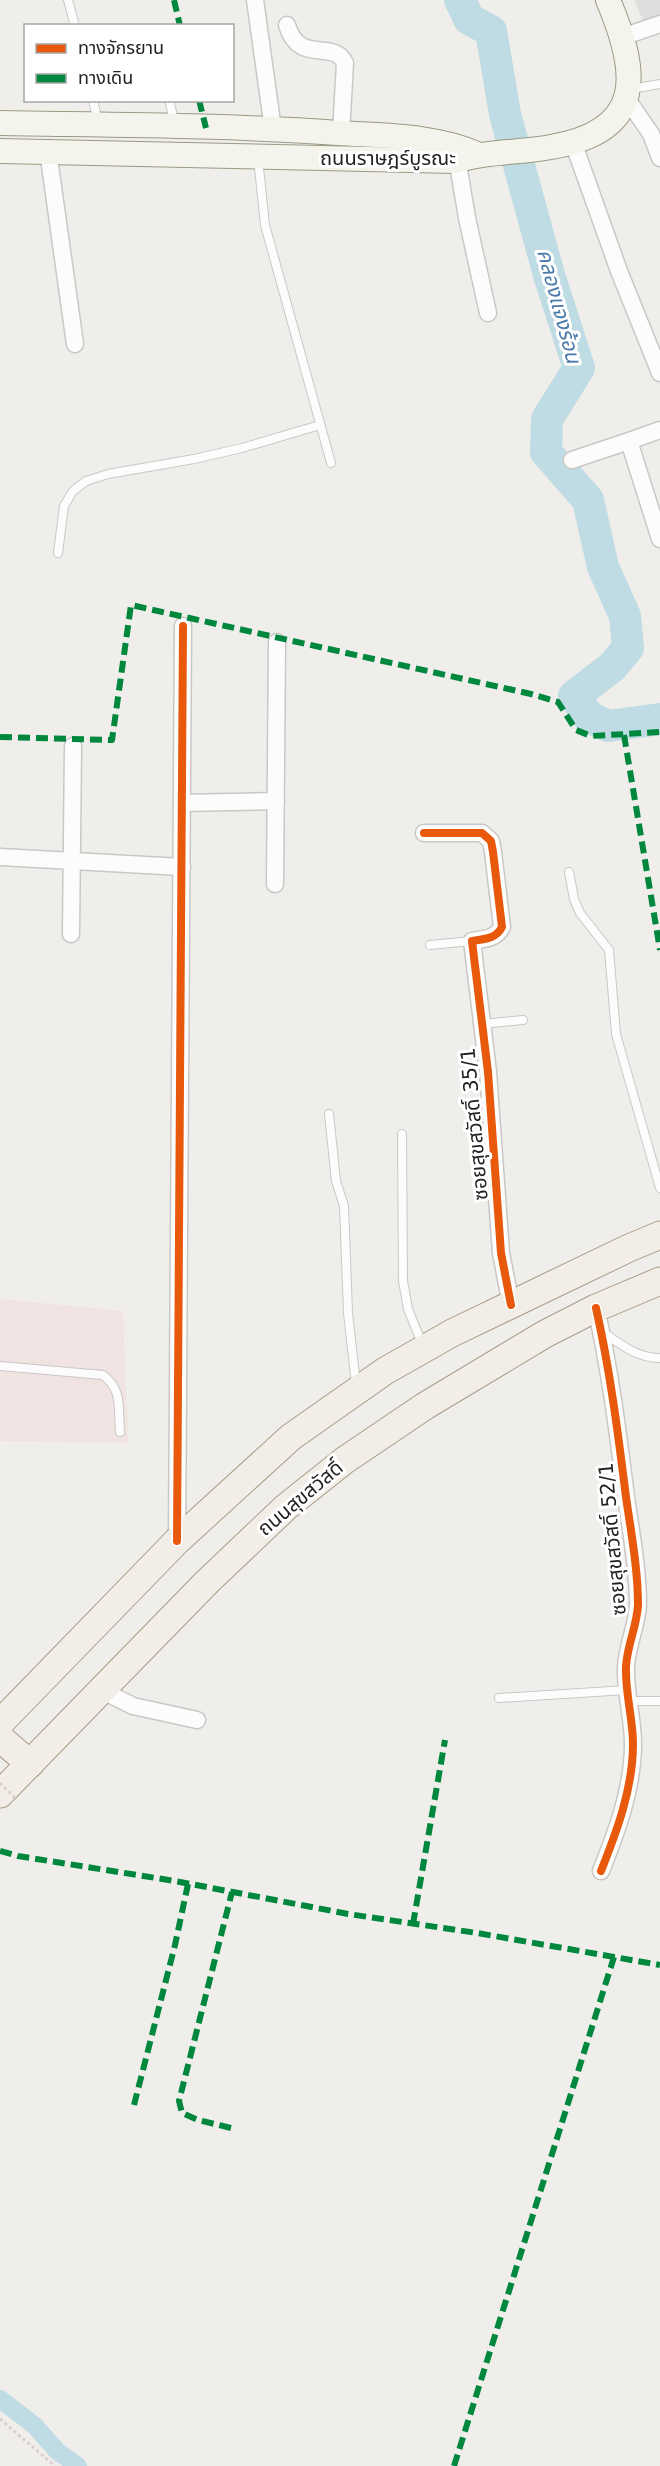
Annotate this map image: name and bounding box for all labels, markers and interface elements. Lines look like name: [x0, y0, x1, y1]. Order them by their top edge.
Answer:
legend: [24, 24, 234, 102]
text: ทางจักรยาน: [78, 37, 164, 58]
text: ทางเดิน: [78, 67, 133, 88]
street label: ถนนราษฎร์บูรณะ: [320, 146, 456, 171]
water label: คลองแจงร้อน: [532, 246, 586, 367]
street label: ซอยสุขสวัสดิ์ 35/1: [455, 1047, 493, 1201]
street label: ถนนสุขสวัสดิ์: [252, 1455, 348, 1541]
street label: ซอยสุขสวัสดิ์ 52/1: [593, 1462, 631, 1616]

